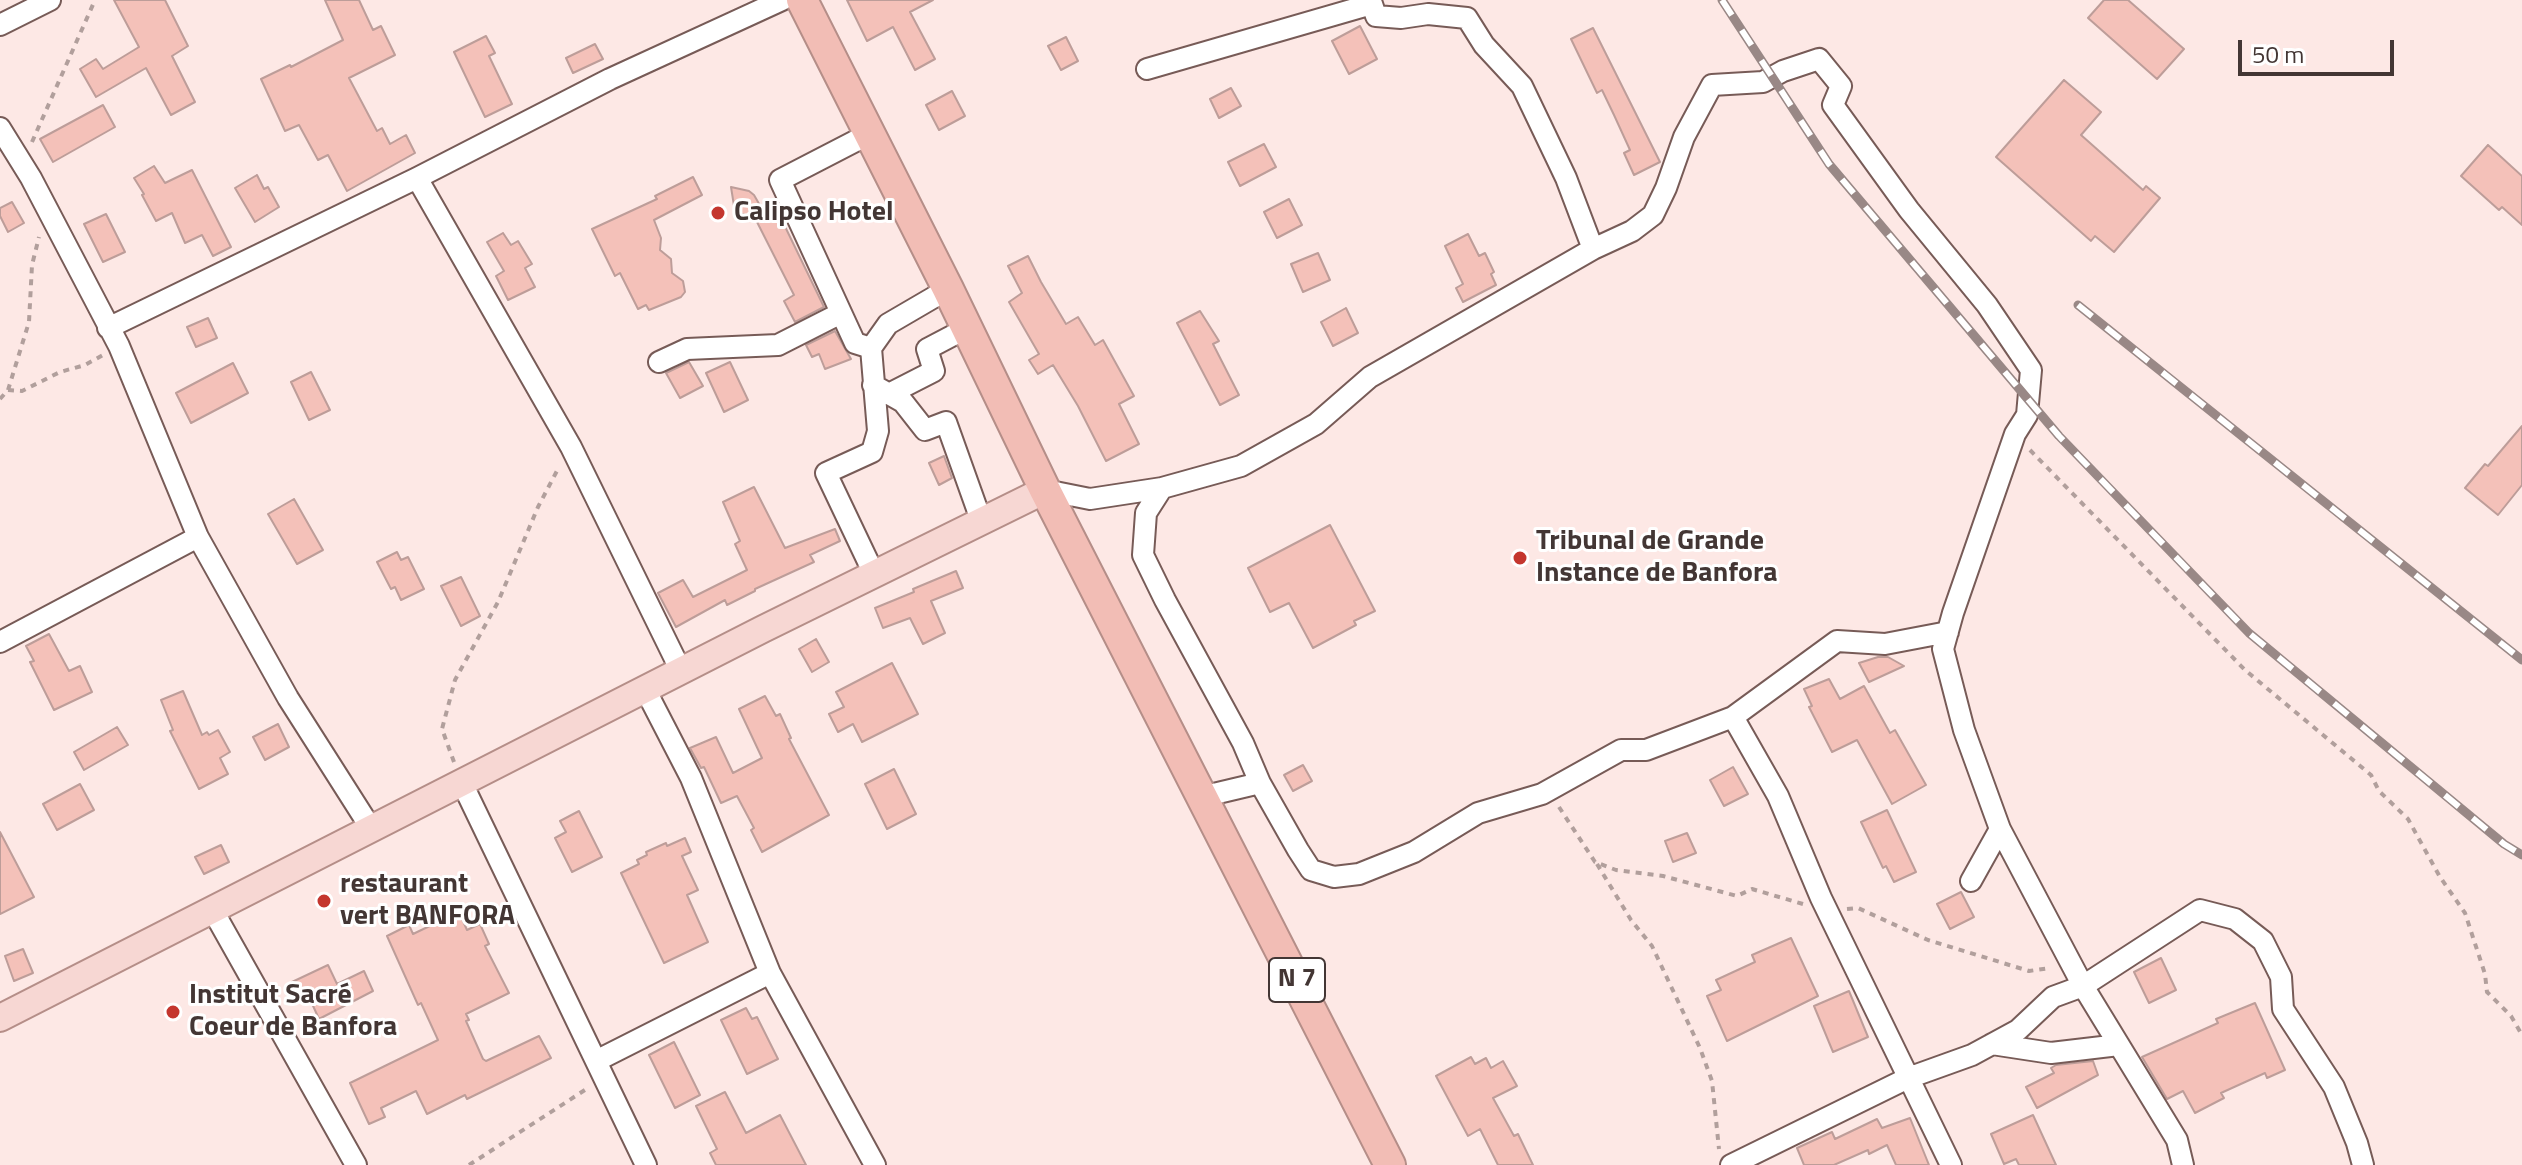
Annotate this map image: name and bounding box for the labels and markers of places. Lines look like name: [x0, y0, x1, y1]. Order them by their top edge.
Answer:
place label: Calipso Hotel: [734, 196, 894, 230]
marker: Calipso Hotel: [709, 204, 727, 222]
place label: Tribunal de Grande Instance de Banfora: [1536, 525, 1778, 591]
marker: Tribunal de Grande Instance de Banfora: [1511, 549, 1529, 567]
place label: restaurant vert BANFORA: [340, 868, 515, 934]
marker: restaurant vert BANFORA: [315, 892, 333, 910]
place label: Institut Sacré Coeur de Banfora: [189, 979, 397, 1045]
marker: Institut Sacré Coeur de Banfora: [164, 1003, 182, 1021]

